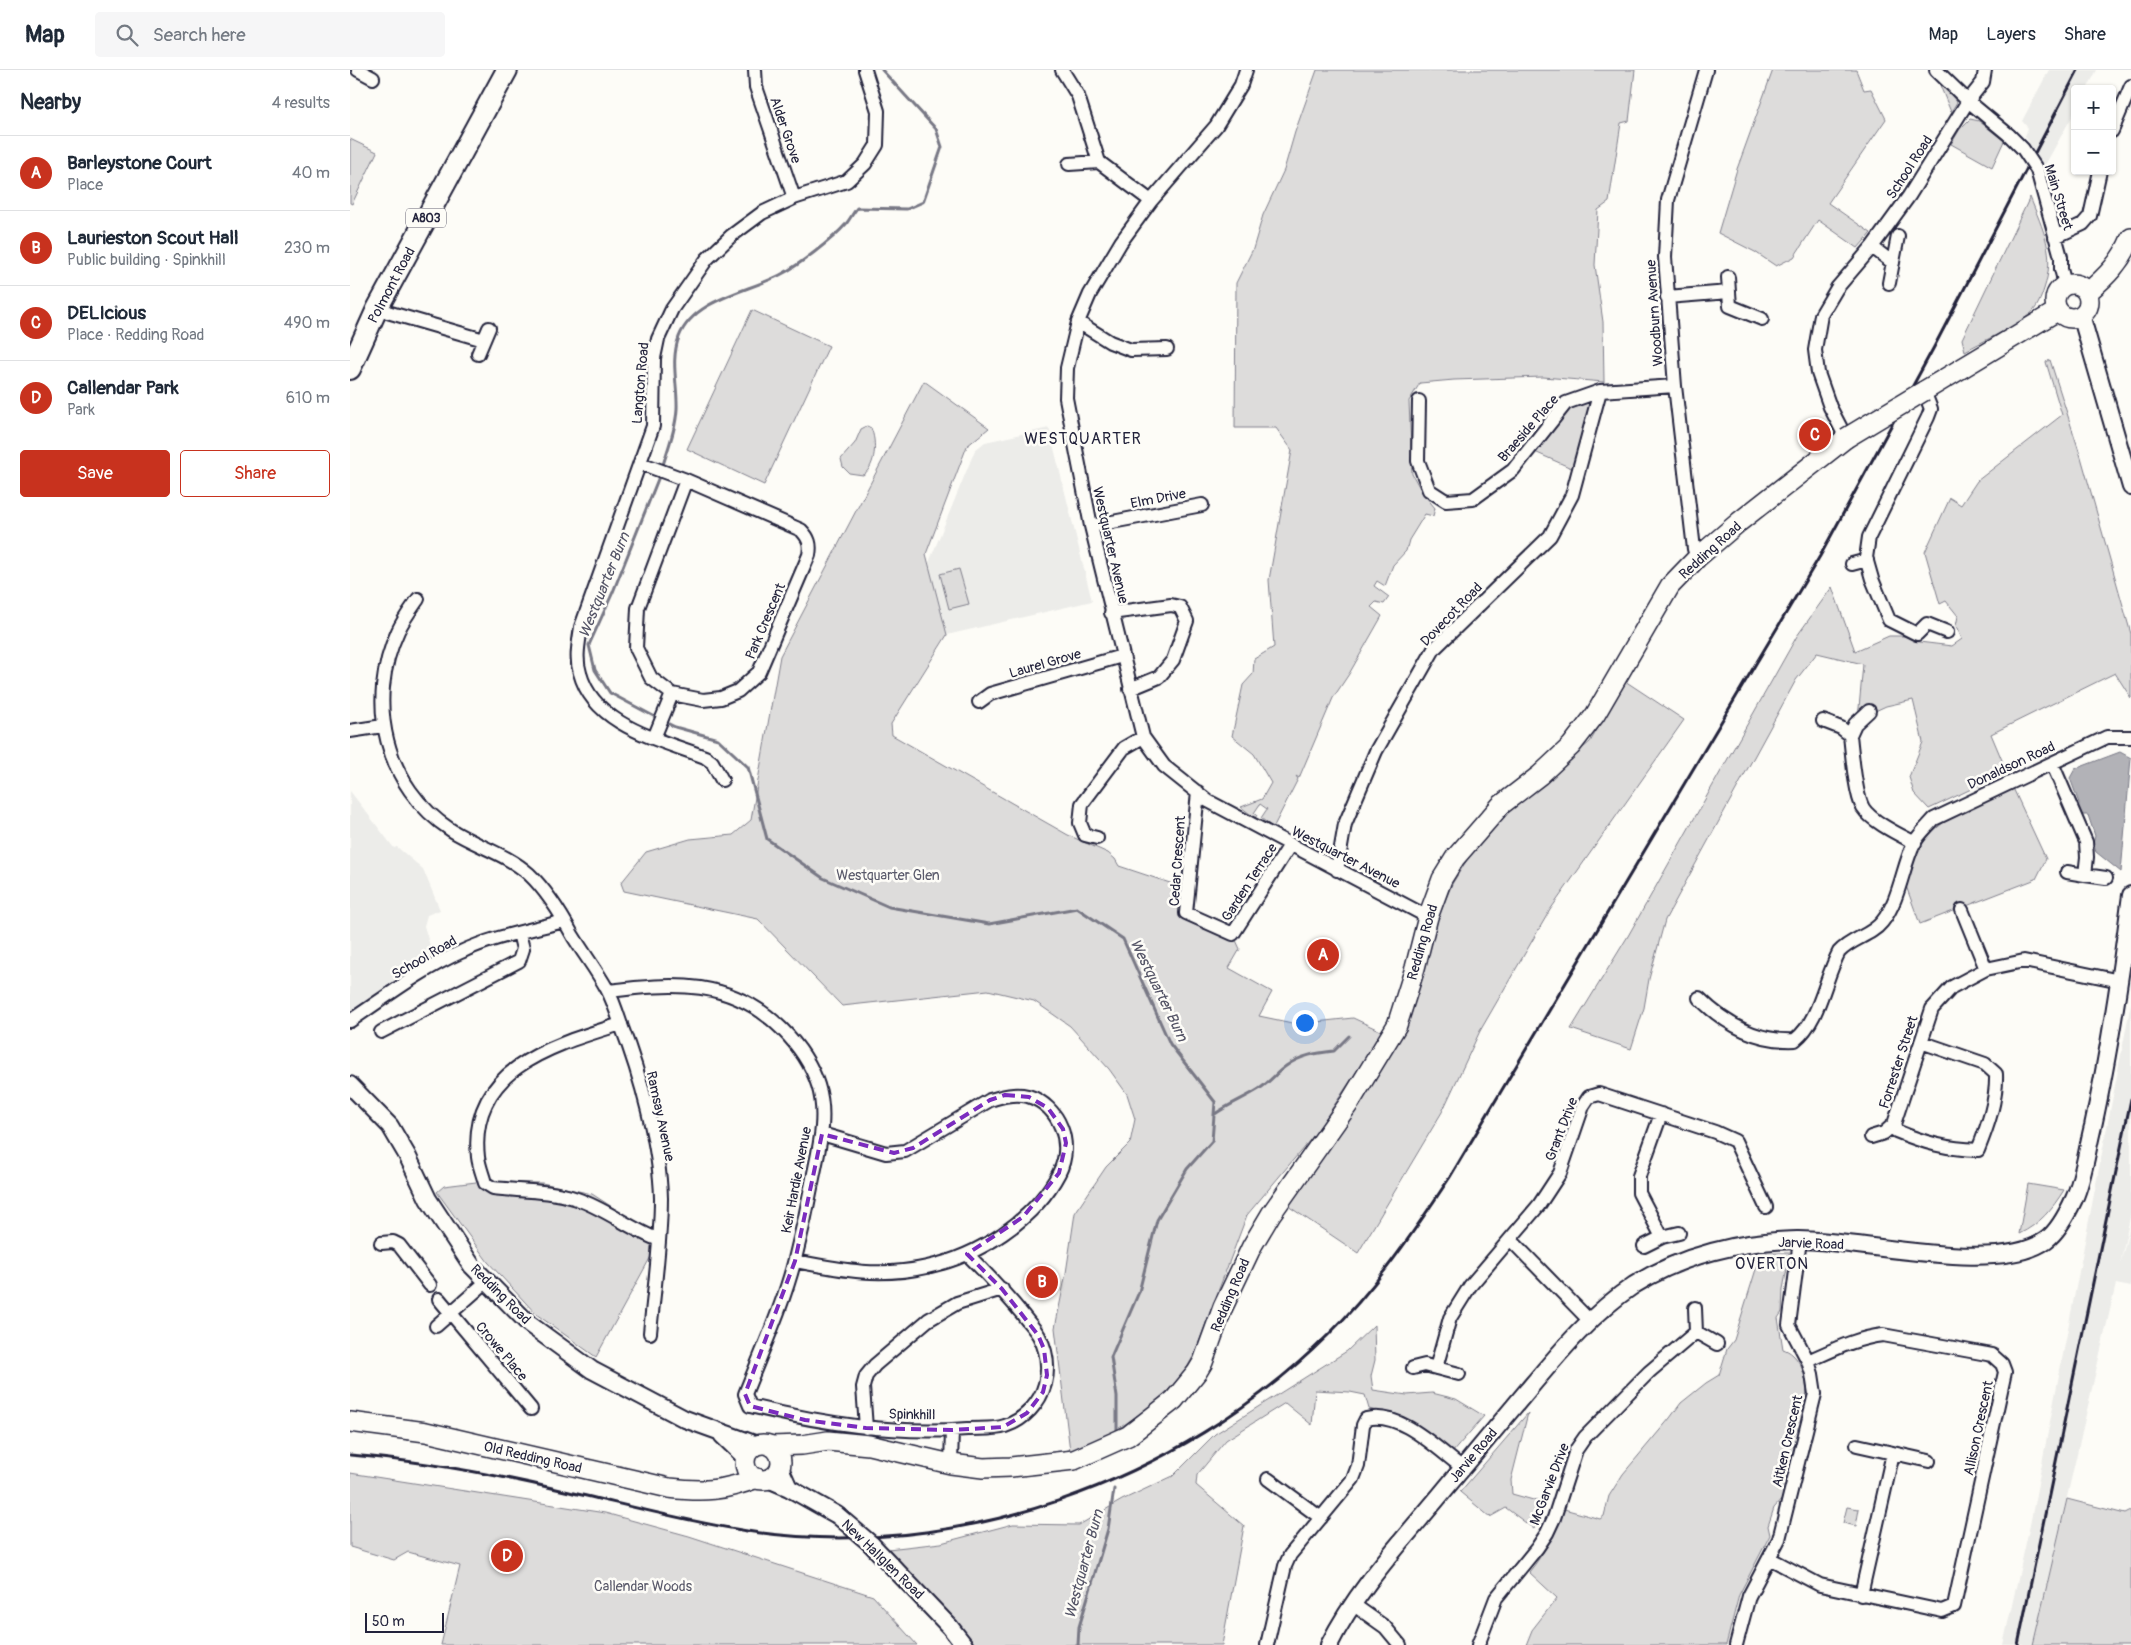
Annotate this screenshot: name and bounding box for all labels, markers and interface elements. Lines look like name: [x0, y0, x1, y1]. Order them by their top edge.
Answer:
search box: [95, 12, 445, 57]
text: Map: [25, 20, 65, 49]
icon: search: [113, 21, 141, 49]
text: Search here: [153, 23, 246, 47]
text: Map: [1929, 23, 1958, 46]
text: Layers: [1986, 23, 2036, 46]
text: Share: [2064, 23, 2106, 46]
map controls: [2071, 85, 2116, 175]
button: +: [2071, 85, 2116, 130]
text: Nearby: [20, 89, 81, 116]
text: 4 results: [272, 93, 330, 113]
street label: Alder Grove: [766, 95, 805, 166]
button: −: [2071, 130, 2116, 175]
street label: School Road: [1883, 132, 1936, 202]
text: Barleystone Court: [67, 151, 212, 175]
street label: Main Street: [2040, 162, 2077, 232]
text: A: [31, 163, 41, 183]
text: 40 m: [292, 163, 330, 183]
text: Place: [67, 175, 103, 195]
road number: A803: [406, 208, 446, 228]
text: Laurieston Scout Hall: [67, 226, 238, 250]
text: B: [31, 238, 41, 258]
text: 230 m: [284, 238, 330, 258]
street label: Polmont Road: [364, 244, 419, 326]
text: Public building · Spinkhill: [67, 250, 226, 270]
street label: Woodburn Avenue: [1642, 259, 1667, 367]
text: DELIcious: [67, 301, 146, 325]
text: C: [31, 313, 41, 333]
text: 490 m: [284, 313, 330, 333]
text: Place · Redding Road: [67, 325, 204, 345]
street label: Langton Road: [628, 341, 653, 425]
text: Callendar Park: [67, 376, 179, 400]
text: D: [31, 388, 41, 408]
text: 610 m: [286, 388, 330, 408]
street label: Braeside Place: [1495, 391, 1562, 465]
text: Park: [67, 400, 95, 420]
pin: C: [1799, 416, 1831, 454]
district label: WESTQUARTER: [1024, 429, 1142, 449]
button: Save: [20, 450, 170, 497]
button: Share: [180, 450, 330, 497]
street label: Westquarter Avenue: [1089, 485, 1132, 605]
street label: Elm Drive: [1129, 485, 1187, 512]
street label: Redding Road: [1676, 518, 1745, 583]
water label: Westquarter Burn: [575, 528, 635, 641]
street label: Dovecot Road: [1417, 579, 1486, 650]
street label: Park Crescent: [742, 580, 789, 662]
street label: Laurel Grove: [1007, 645, 1083, 682]
street label: Donaldson Road: [1965, 738, 2058, 793]
street label: Cedar Crescent: [1166, 815, 1189, 907]
street label: Westquarter Avenue: [1289, 823, 1403, 892]
street label: Garden Terrace: [1218, 840, 1281, 924]
park label: Westquarter Glen: [836, 867, 940, 884]
street label: Redding Road: [1404, 902, 1441, 982]
street label: School Road: [389, 932, 460, 983]
water label: Westquarter Burn: [1126, 936, 1192, 1046]
pin: A: [1307, 936, 1339, 974]
your location: [1292, 1010, 1318, 1036]
street label: Forrester Street: [1875, 1013, 1922, 1111]
street label: Ramsay Avenue: [643, 1070, 678, 1163]
street label: Grant Drive: [1542, 1095, 1581, 1163]
street label: Keir Hardie Avenue: [778, 1125, 815, 1235]
street label: Jarvie Road: [1778, 1234, 1844, 1253]
district label: OVERTON: [1735, 1254, 1809, 1274]
street label: Redding Road: [1207, 1256, 1254, 1334]
street label: Redding Road: [467, 1261, 534, 1328]
pin: B: [1026, 1263, 1058, 1301]
street label: Crowe Place: [472, 1318, 531, 1384]
street label: Allison Crescent: [1960, 1379, 1997, 1477]
street label: Aitken Crescent: [1769, 1393, 1806, 1489]
street label: Spinkhill: [888, 1406, 936, 1423]
street label: Jarvie Road: [1446, 1424, 1501, 1486]
street label: Old Redding Road: [482, 1438, 584, 1477]
street label: McGarvie Drive: [1526, 1441, 1573, 1528]
water label: Westquarter Burn: [1061, 1506, 1109, 1621]
street label: New Hallglen Road: [838, 1516, 927, 1603]
pin: D: [491, 1537, 523, 1575]
park label: Callendar Woods: [594, 1578, 693, 1595]
scale bar: [365, 1610, 444, 1633]
text: 50 m: [372, 1613, 405, 1630]

